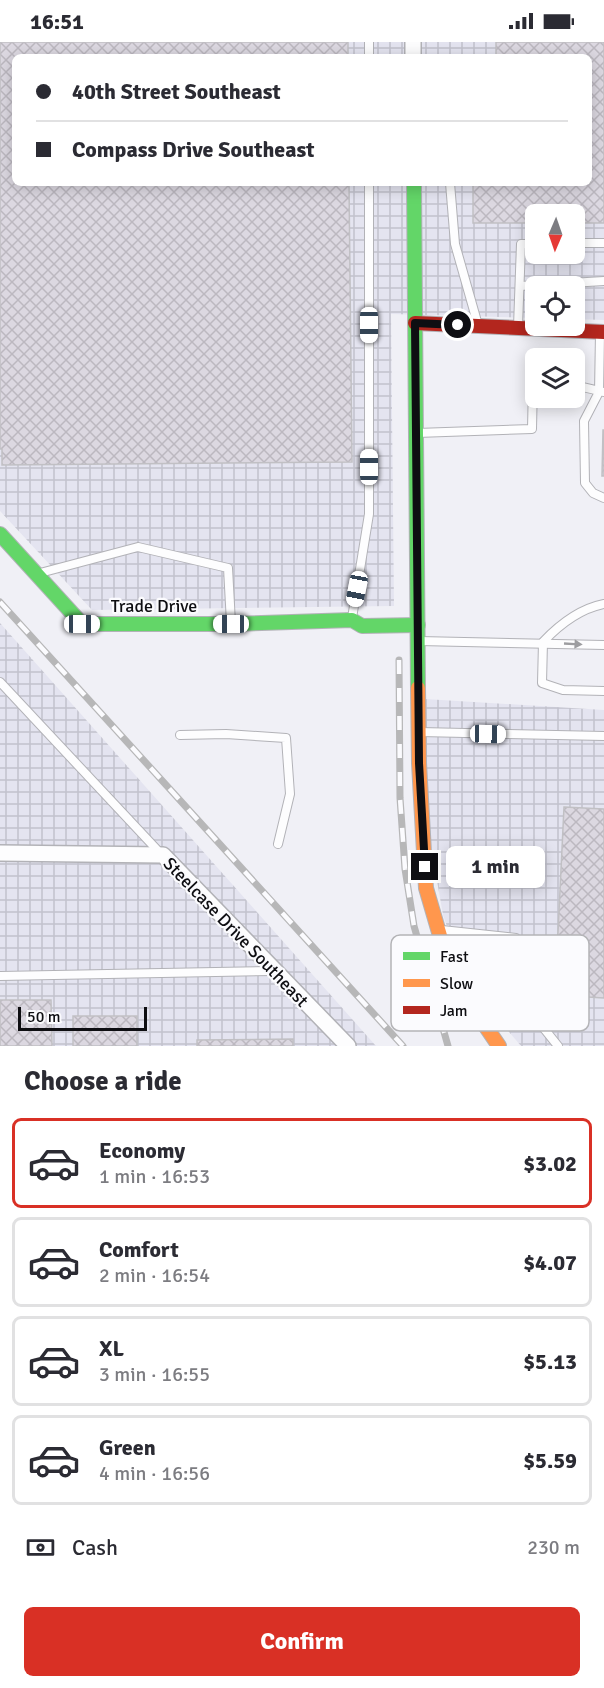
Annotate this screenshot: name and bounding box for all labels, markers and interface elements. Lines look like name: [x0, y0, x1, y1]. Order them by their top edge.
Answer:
text: 16:51: [30, 8, 84, 35]
text: 40th Street Southeast: [72, 78, 281, 105]
text: Compass Drive Southeast: [72, 136, 315, 163]
north arrow: [525, 204, 585, 264]
map controls: [525, 204, 585, 408]
button: locate: [525, 276, 585, 336]
car: [360, 307, 378, 343]
route start: [444, 311, 471, 338]
button: layers: [525, 348, 585, 408]
car: [360, 449, 378, 485]
car: [345, 570, 369, 608]
street label: Trade Drive: [111, 595, 197, 617]
car: [64, 615, 100, 633]
car: [213, 615, 249, 633]
one-way arrow: [564, 639, 583, 648]
car: [470, 725, 506, 743]
callout: 1 min: [446, 846, 545, 888]
street label: Steelcase Drive Southeast: [159, 853, 313, 1011]
route end: [411, 853, 438, 880]
text: 1 min: [471, 854, 520, 879]
legend: [391, 935, 589, 1031]
text: Fast: [440, 947, 469, 967]
text: Slow: [440, 974, 474, 994]
text: Jam: [440, 1001, 468, 1021]
scale bar: [18, 1004, 147, 1031]
text: 50 m: [27, 1007, 61, 1027]
text: Choose a ride: [24, 1065, 182, 1098]
icon: car: [27, 1136, 81, 1190]
text: Economy: [99, 1137, 185, 1164]
text: $3.02: [523, 1150, 577, 1177]
text: 1 min · 16:53: [99, 1164, 210, 1189]
icon: car: [27, 1235, 81, 1289]
text: Comfort: [99, 1236, 179, 1263]
text: $4.07: [523, 1249, 577, 1276]
text: 2 min · 16:54: [99, 1263, 210, 1288]
icon: car: [27, 1334, 81, 1388]
text: XL: [99, 1335, 124, 1362]
text: $5.13: [523, 1348, 577, 1375]
text: 3 min · 16:55: [99, 1362, 210, 1387]
icon: car: [27, 1433, 81, 1487]
text: Green: [99, 1434, 156, 1461]
text: $5.59: [523, 1447, 577, 1474]
text: 4 min · 16:56: [99, 1461, 210, 1486]
icon: cash: [24, 1531, 57, 1564]
text: Cash: [72, 1534, 118, 1561]
text: 230 m: [527, 1535, 580, 1560]
button: Confirm: [24, 1607, 580, 1676]

